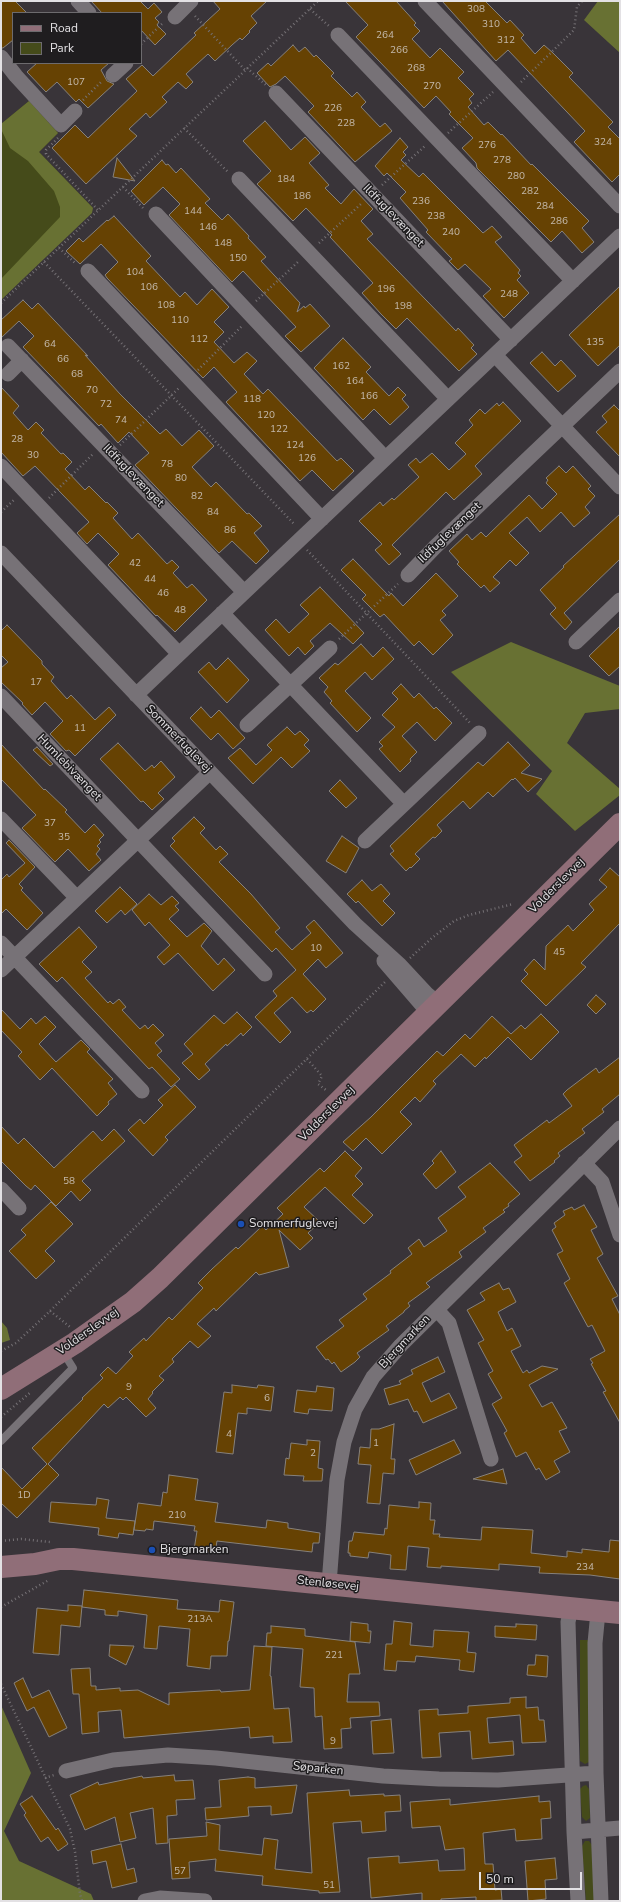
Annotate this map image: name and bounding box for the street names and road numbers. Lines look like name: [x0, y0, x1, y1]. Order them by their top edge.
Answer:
street label: Ildfuglevænget: [359, 182, 427, 250]
street label: Ildfuglevænget: [99, 442, 167, 510]
street label: Ildfuglevænget: [416, 499, 484, 567]
street label: Sommerfuglevej: [142, 702, 214, 776]
street label: Humlebivænget: [34, 732, 104, 804]
street label: Volderslevvej: [526, 855, 588, 917]
street label: Volderslevvej: [296, 1083, 358, 1145]
street label: Volderslevvej: [54, 1305, 122, 1359]
street label: Bjergmarken: [376, 1312, 434, 1372]
street label: Stenløsevej: [296, 1574, 360, 1594]
street label: Søparken: [292, 1759, 344, 1779]

